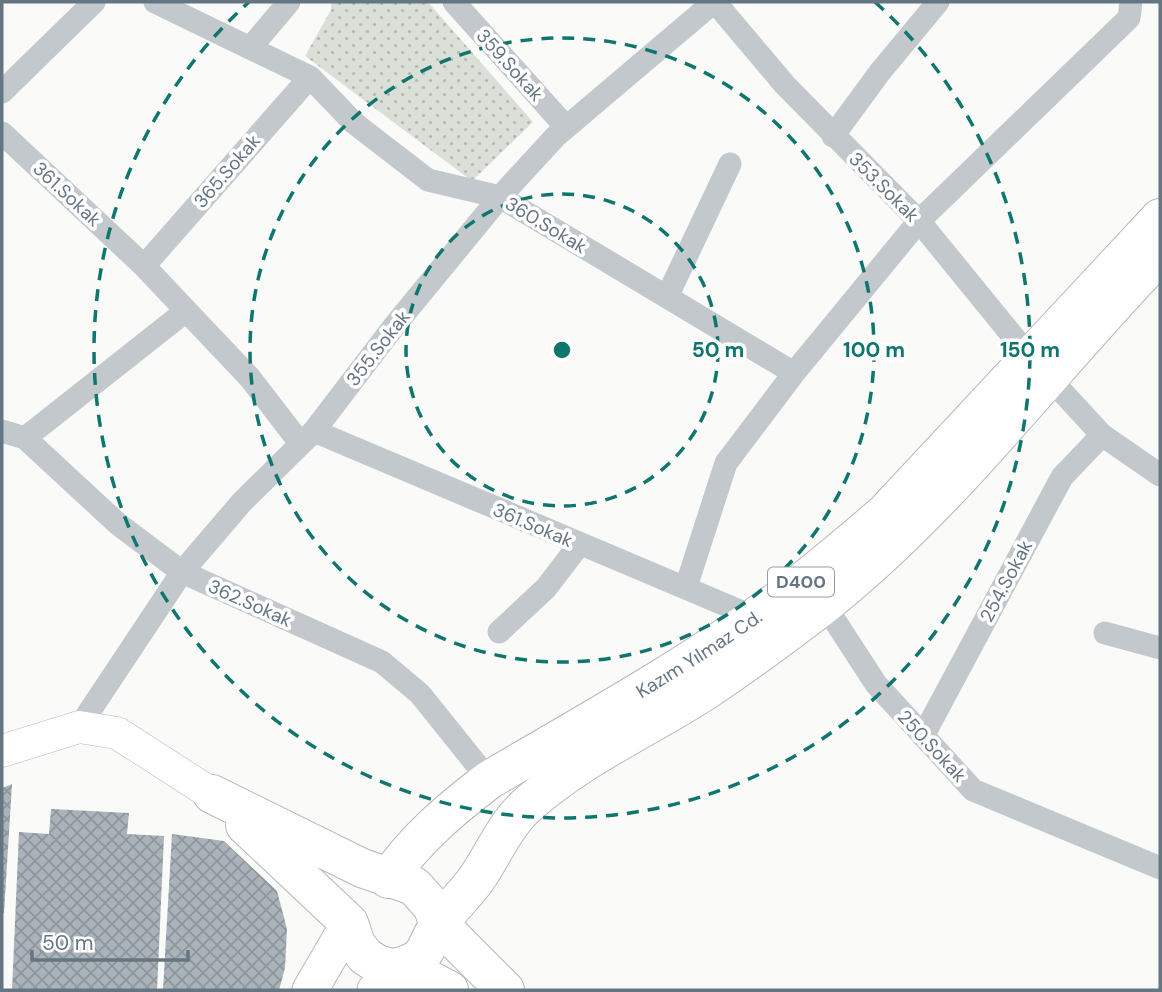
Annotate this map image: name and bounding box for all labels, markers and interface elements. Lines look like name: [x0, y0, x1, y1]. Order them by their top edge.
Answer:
street label: 359.Sokak: [471, 24, 549, 107]
street label: 365.Sokak: [188, 129, 266, 213]
street label: 353.Sokak: [844, 147, 925, 228]
street label: 361.Sokak: [28, 156, 107, 232]
street label: 360.Sokak: [501, 191, 592, 259]
street label: 355.Sokak: [340, 305, 416, 391]
text: 50 m: [692, 336, 744, 364]
text: 100 m: [843, 336, 905, 364]
text: 150 m: [1000, 336, 1060, 364]
centre of rings: [550, 338, 574, 362]
street label: 361.Sokak: [489, 497, 577, 553]
street label: 254.Sokak: [974, 535, 1038, 626]
road number: D400: [768, 568, 834, 596]
street label: 362.Sokak: [204, 573, 296, 633]
street label: Kazım Yılmaz Cd.: [631, 604, 767, 703]
street label: 250.Sokak: [892, 704, 972, 788]
scale bar: [32, 918, 187, 962]
text: 50 m: [42, 929, 93, 957]

